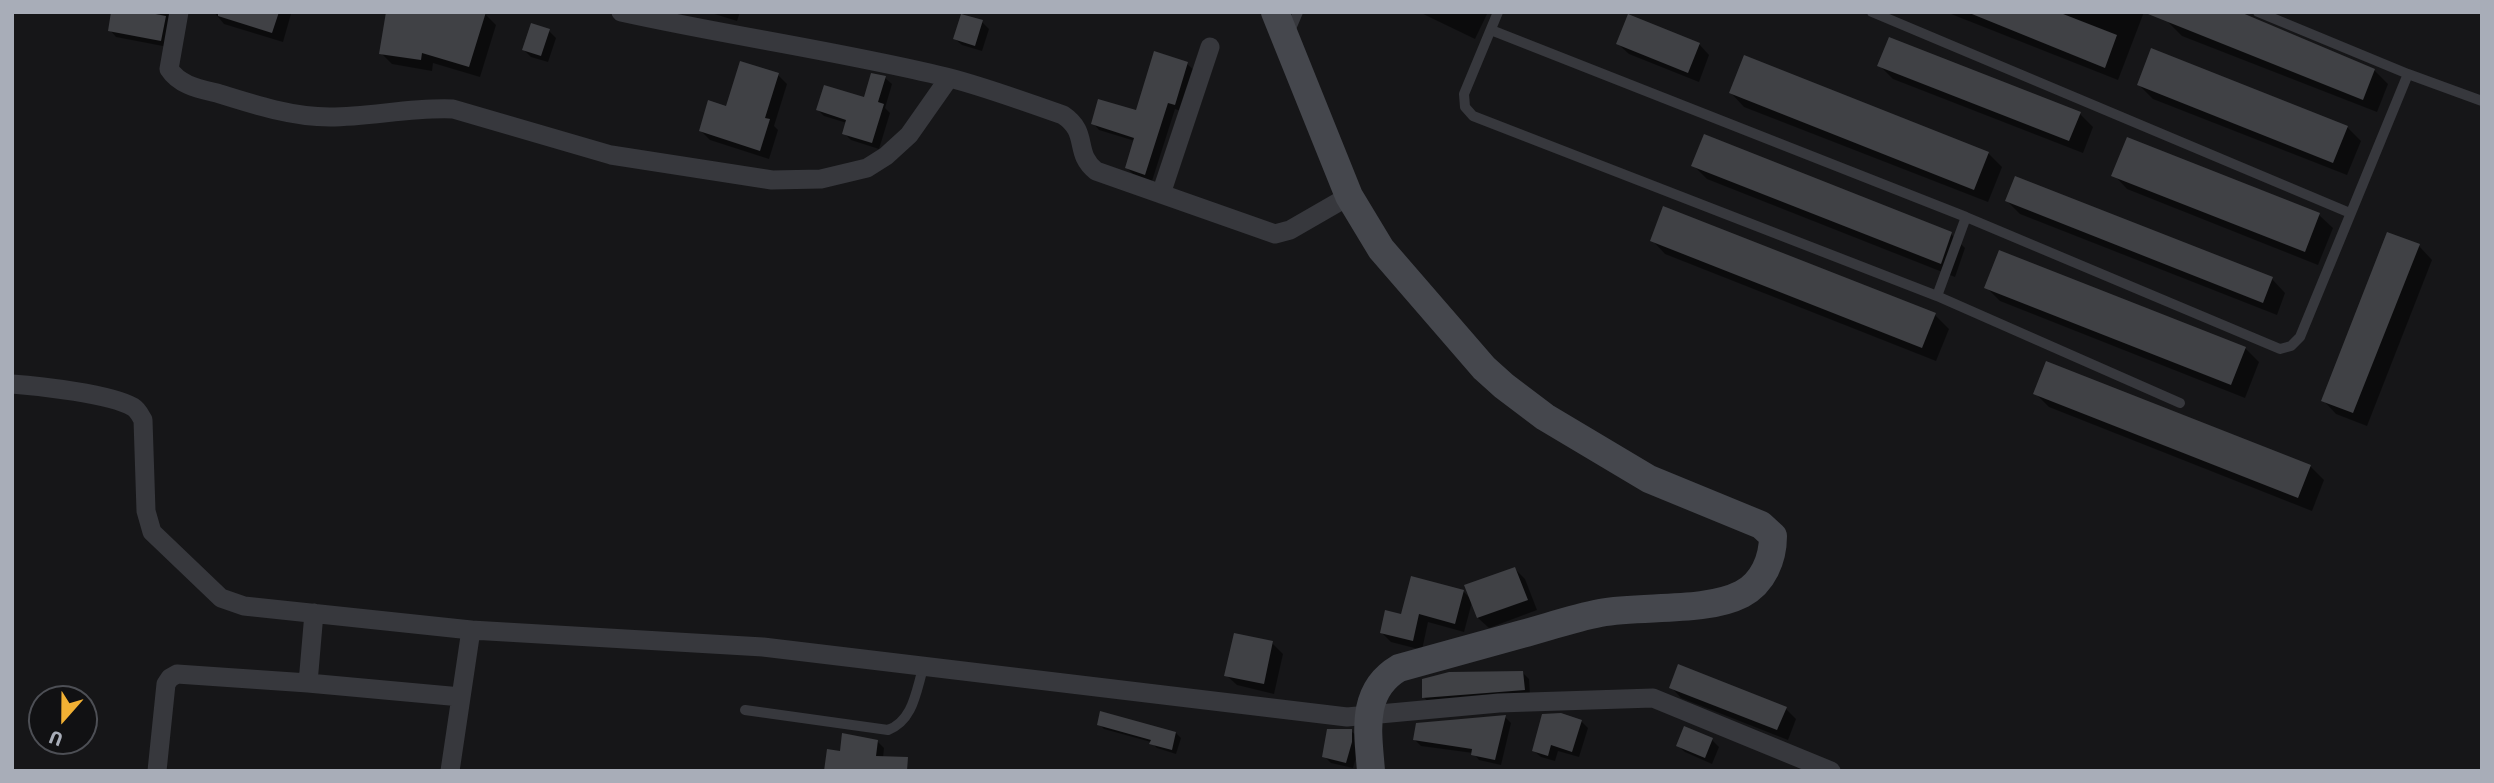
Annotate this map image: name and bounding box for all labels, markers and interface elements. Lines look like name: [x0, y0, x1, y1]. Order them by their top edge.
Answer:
north arrow: [28, 685, 98, 755]
text: U: [46, 724, 66, 751]

